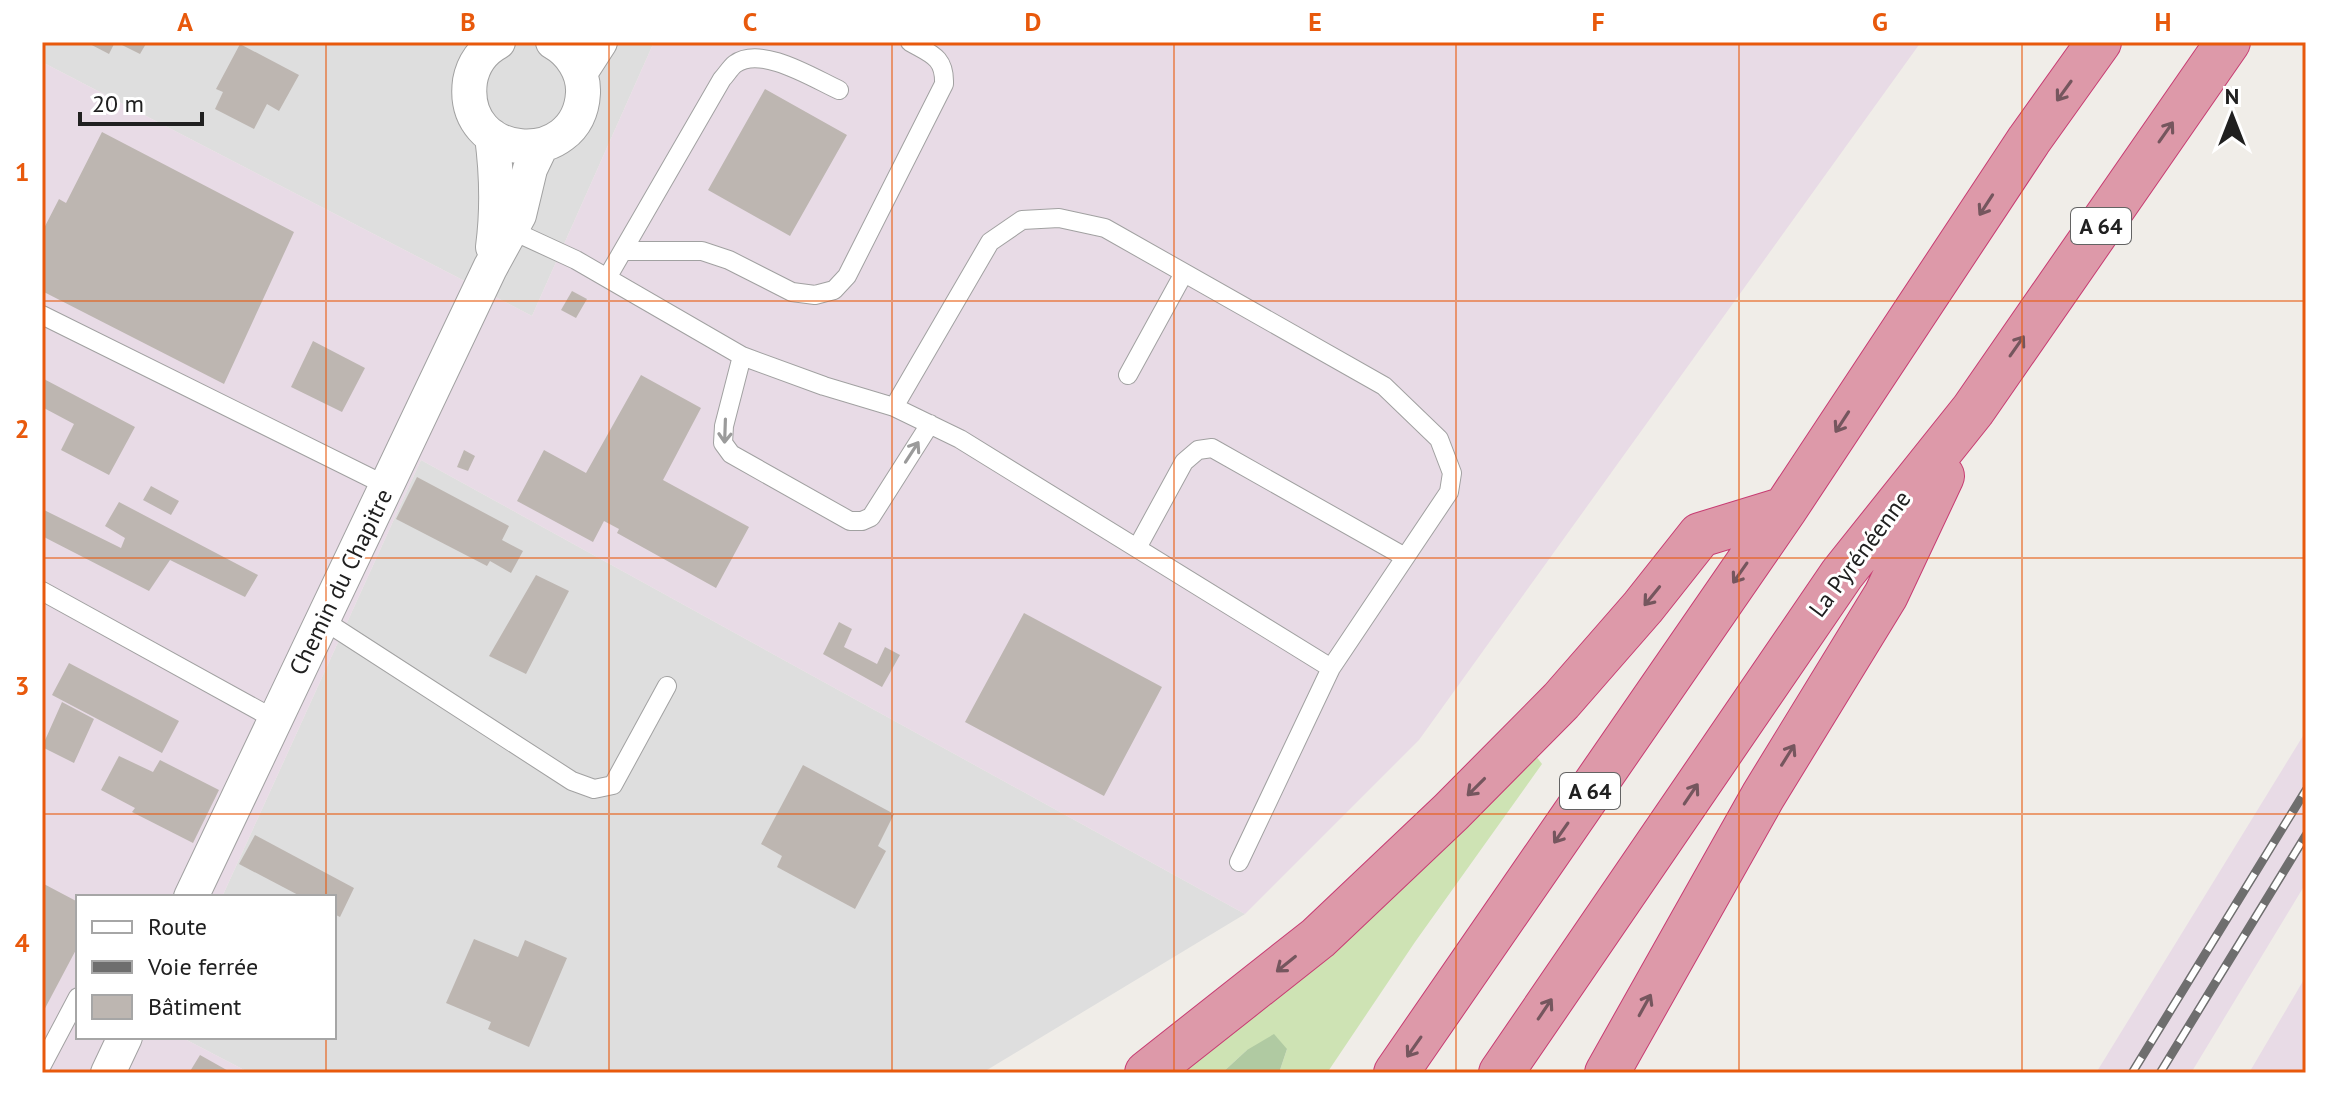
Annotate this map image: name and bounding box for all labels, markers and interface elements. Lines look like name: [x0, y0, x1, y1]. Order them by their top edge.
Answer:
text: A: [177, 5, 193, 38]
text: B: [460, 5, 476, 38]
text: C: [743, 5, 757, 38]
text: D: [1025, 5, 1041, 38]
text: E: [1308, 5, 1322, 38]
text: F: [1591, 5, 1605, 38]
text: G: [1872, 5, 1888, 38]
text: H: [2155, 5, 2171, 38]
scale bar: [80, 76, 202, 126]
north arrow: [2192, 76, 2272, 156]
one-way arrow: [2056, 79, 2072, 101]
text: N: [2225, 82, 2239, 110]
text: 20 m: [92, 88, 144, 119]
one-way arrow: [2158, 122, 2174, 144]
text: 1: [15, 155, 29, 188]
one-way arrow: [1977, 193, 1994, 215]
road number: A 64: [2071, 208, 2131, 244]
one-way arrow: [2009, 335, 2025, 357]
one-way arrow: [1834, 410, 1850, 432]
text: 2: [15, 412, 29, 445]
one-way arrow: [718, 418, 733, 444]
one-way arrow: [904, 441, 920, 464]
street label: Chemin du Chapitre: [282, 484, 399, 680]
street label: La Pyrénéenne: [1802, 484, 1917, 623]
one-way arrow: [1732, 561, 1748, 583]
one-way arrow: [1643, 585, 1660, 606]
text: 3: [15, 669, 29, 702]
one-way arrow: [1781, 744, 1797, 767]
road number: A 64: [1560, 773, 1620, 809]
one-way arrow: [1467, 777, 1486, 796]
one-way arrow: [1684, 783, 1700, 806]
one-way arrow: [1553, 822, 1569, 844]
legend: [76, 895, 336, 1039]
text: Route: [148, 911, 207, 942]
text: 4: [15, 926, 30, 959]
text: Voie ferrée: [147, 951, 258, 982]
one-way arrow: [1276, 956, 1297, 973]
text: Bâtiment: [148, 991, 241, 1022]
one-way arrow: [1637, 994, 1653, 1017]
one-way arrow: [1537, 998, 1553, 1020]
one-way arrow: [1406, 1036, 1422, 1058]

